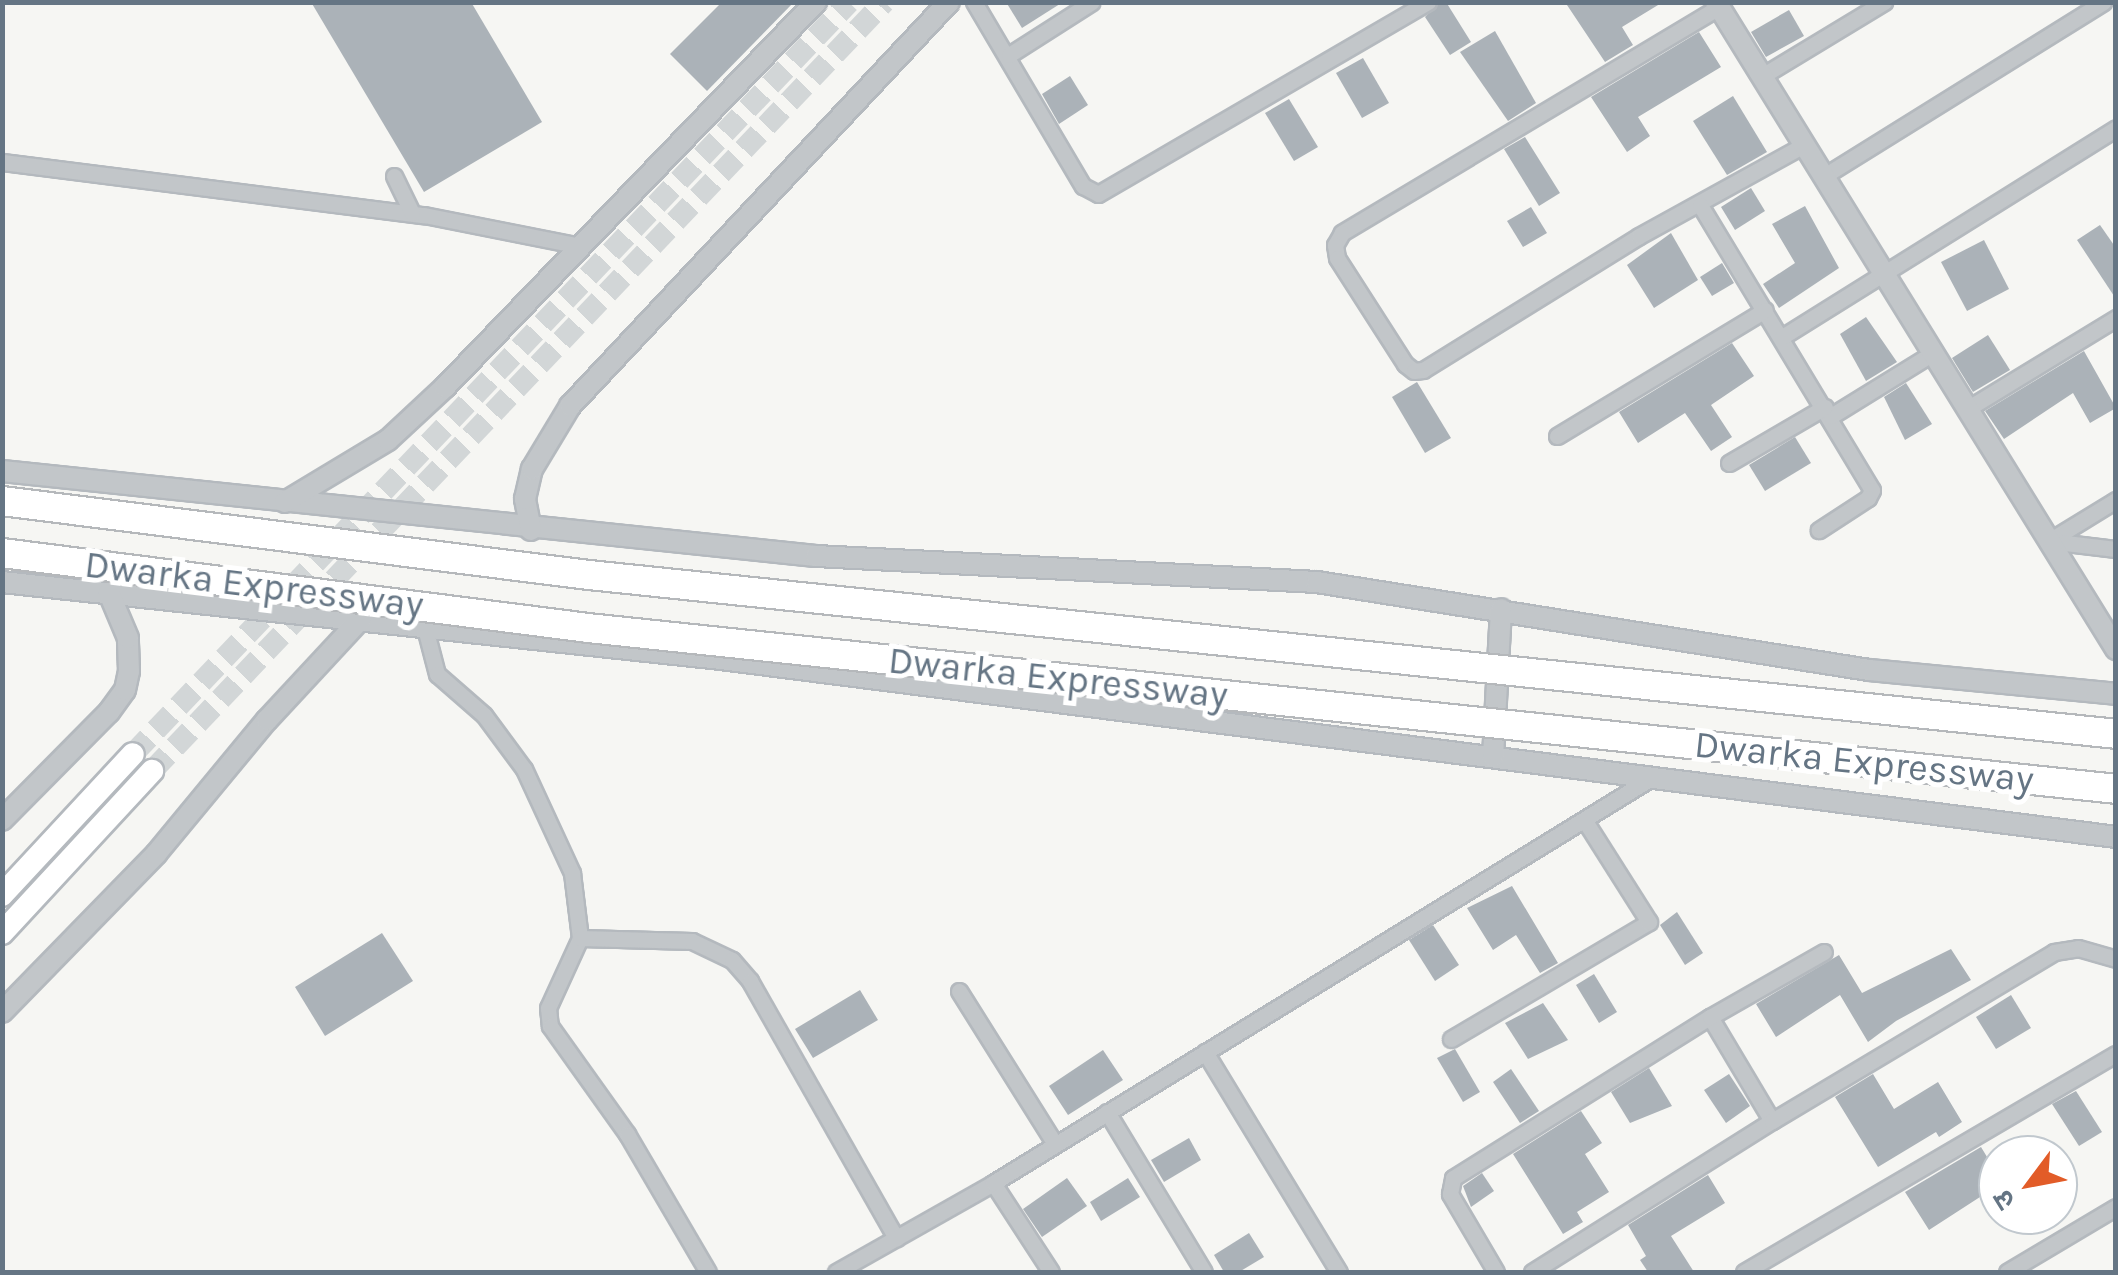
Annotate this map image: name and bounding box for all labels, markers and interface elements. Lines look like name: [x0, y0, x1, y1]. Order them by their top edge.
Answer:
street label: Dwarka Expressway: [82, 542, 426, 628]
street label: Dwarka Expressway: [886, 638, 1230, 718]
street label: Dwarka Expressway: [1692, 722, 2036, 802]
north arrow: [1978, 1135, 2078, 1235]
text: उ: [1985, 1184, 2022, 1216]

